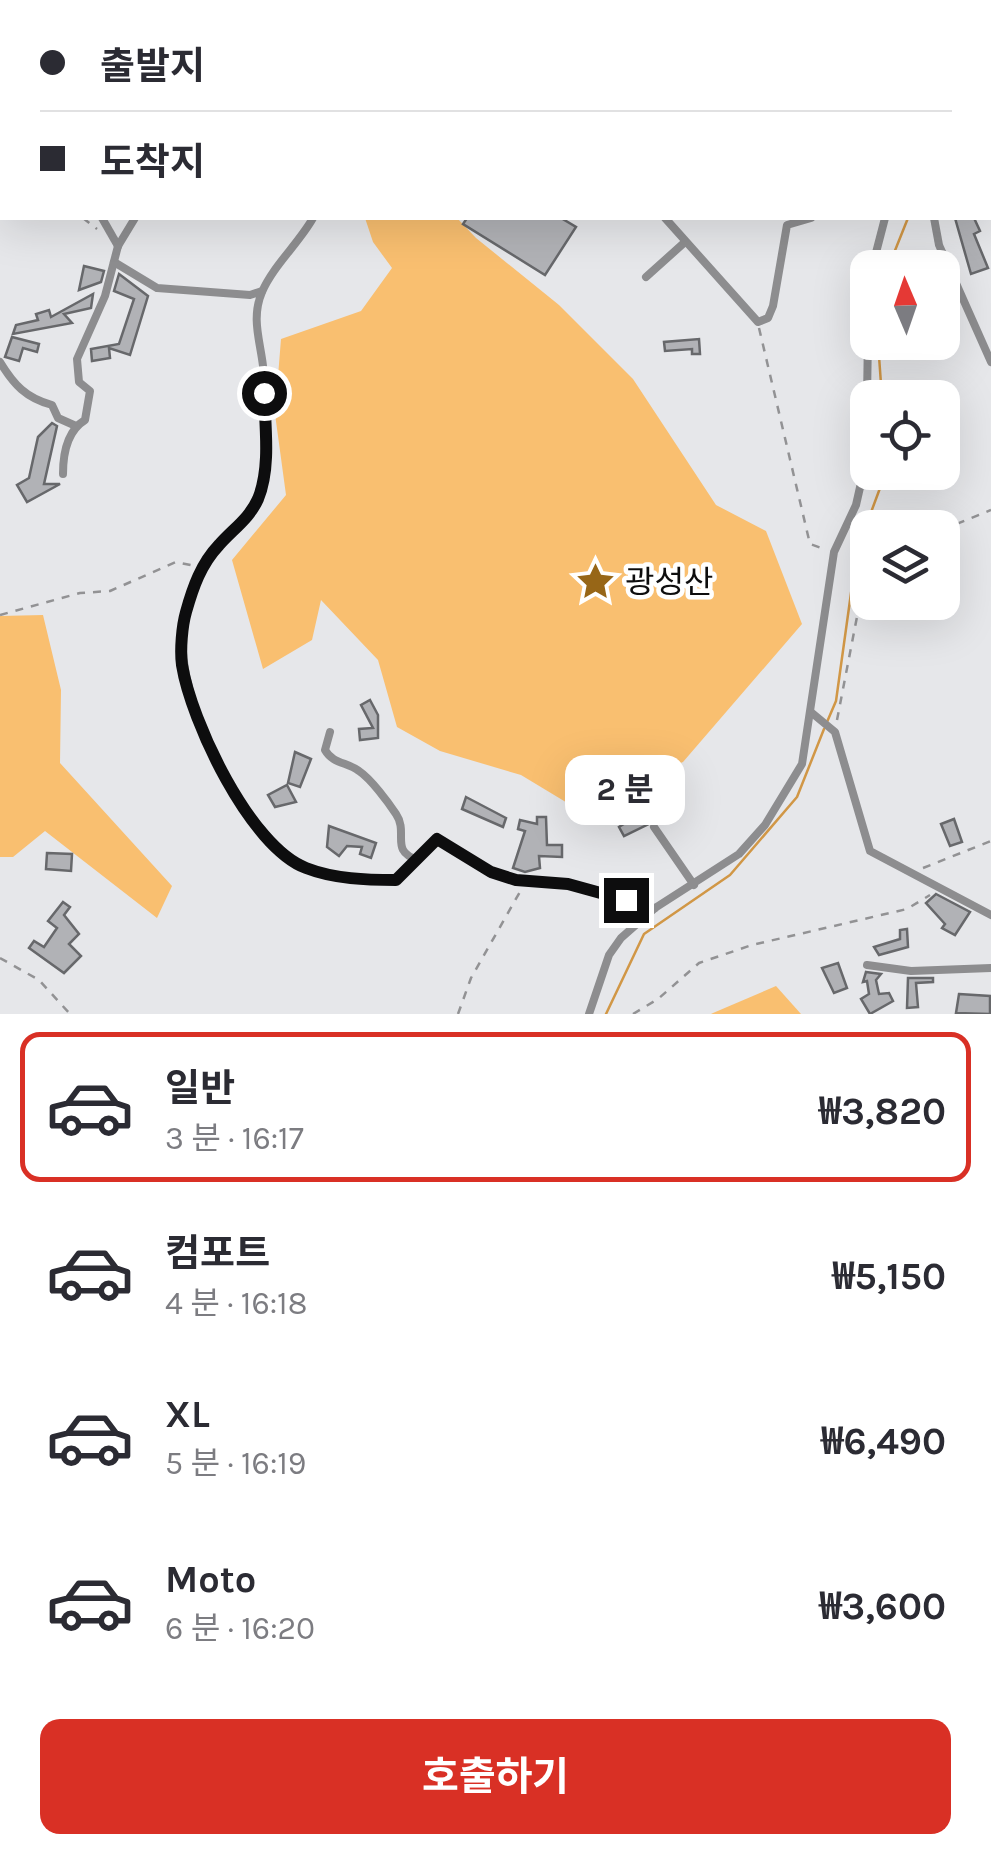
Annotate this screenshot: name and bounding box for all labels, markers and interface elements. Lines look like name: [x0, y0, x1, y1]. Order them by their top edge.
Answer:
text: 출발지: [100, 44, 205, 89]
text: 도착지: [100, 140, 205, 185]
north arrow: [850, 250, 960, 360]
map controls: [850, 250, 960, 620]
route start: [242, 371, 287, 416]
button: locate: [850, 380, 960, 490]
button: layers: [850, 510, 960, 620]
place icon: 광성산: [574, 561, 616, 603]
place label: 광성산: [625, 564, 713, 601]
callout: 2 분: [566, 755, 686, 825]
text: 2 분: [597, 771, 653, 808]
route end: [604, 878, 649, 923]
icon: car: [45, 1062, 135, 1152]
text: 일반: [165, 1066, 235, 1111]
text: ₩3,820: [819, 1089, 946, 1134]
text: 3 분 · 16:17: [165, 1120, 304, 1157]
icon: car: [45, 1227, 135, 1317]
text: 컴포트: [165, 1231, 270, 1276]
text: ₩5,150: [832, 1254, 946, 1299]
text: 4 분 · 16:18: [165, 1285, 307, 1322]
icon: car: [45, 1392, 135, 1482]
text: XL: [165, 1392, 210, 1437]
text: ₩6,490: [821, 1419, 946, 1464]
text: 5 분 · 16:19: [165, 1445, 306, 1482]
icon: car: [45, 1557, 135, 1647]
text: Moto: [165, 1557, 256, 1602]
text: ₩3,600: [819, 1584, 946, 1629]
text: 6 분 · 16:20: [165, 1610, 315, 1647]
button: 호출하기: [40, 1719, 951, 1834]

